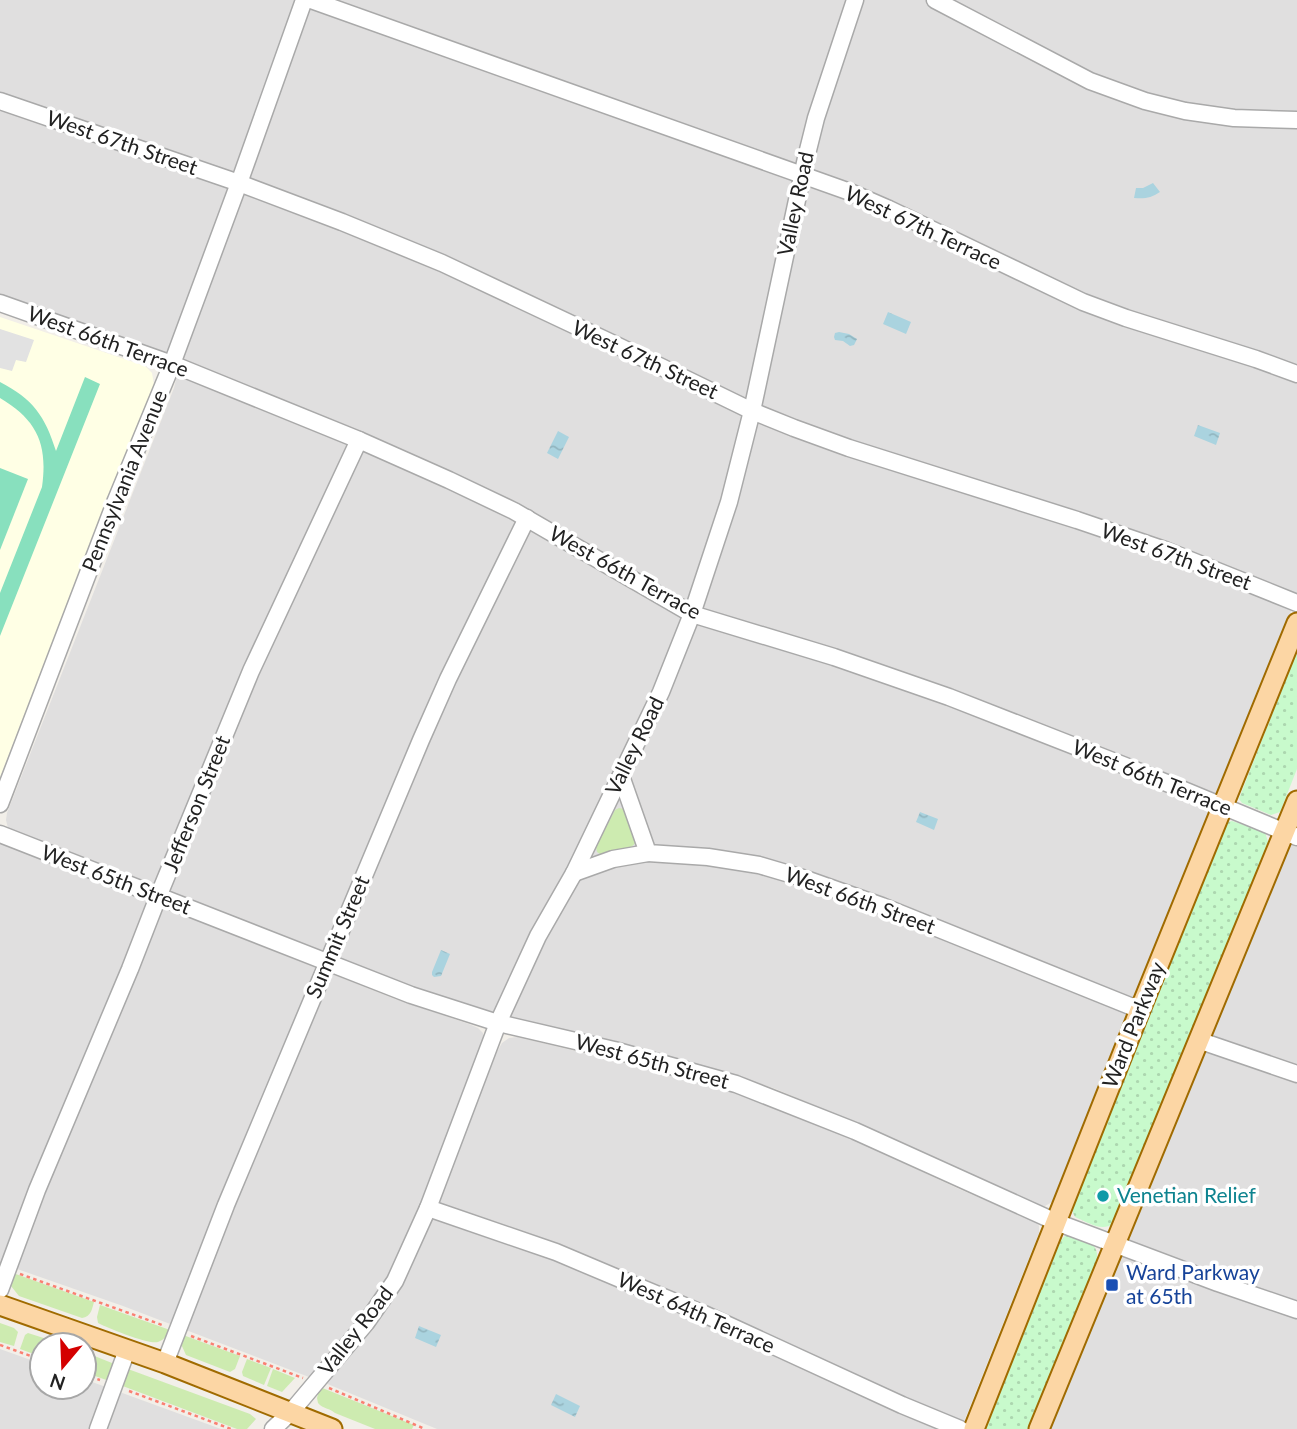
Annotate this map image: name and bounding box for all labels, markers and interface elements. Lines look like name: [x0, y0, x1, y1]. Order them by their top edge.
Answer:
street label: West 67th Street: [44, 104, 202, 179]
street label: Valley Road: [771, 149, 818, 258]
street label: West 67th Terrace: [842, 180, 1006, 274]
street label: West 66th Terrace: [25, 300, 192, 381]
street label: West 67th Street: [569, 314, 723, 404]
street label: Pennsylvania Avenue: [76, 386, 171, 575]
street label: West 67th Street: [1098, 517, 1255, 595]
street label: West 66th Terrace: [546, 520, 706, 624]
street label: Valley Road: [599, 692, 668, 799]
street label: Jefferson Street: [157, 731, 235, 875]
street label: West 66th Terrace: [1069, 733, 1236, 820]
street label: West 65th Street: [38, 839, 195, 919]
street label: West 66th Street: [782, 861, 939, 939]
street label: Summit Street: [300, 871, 374, 1001]
street label: Ward Parkway: [1096, 958, 1169, 1091]
street label: West 65th Street: [573, 1028, 732, 1093]
place label: Venetian Relief: [1117, 1182, 1256, 1207]
marker: Venetian Relief: [1095, 1188, 1111, 1204]
place label: Ward Parkway at 65th: [1126, 1259, 1260, 1308]
street label: West 64th Terrace: [614, 1266, 779, 1358]
marker: Ward Parkway at 65th: [1104, 1277, 1120, 1293]
street label: Valley Road: [312, 1281, 397, 1380]
north arrow: [28, 1331, 98, 1401]
text: N: [47, 1369, 68, 1396]

